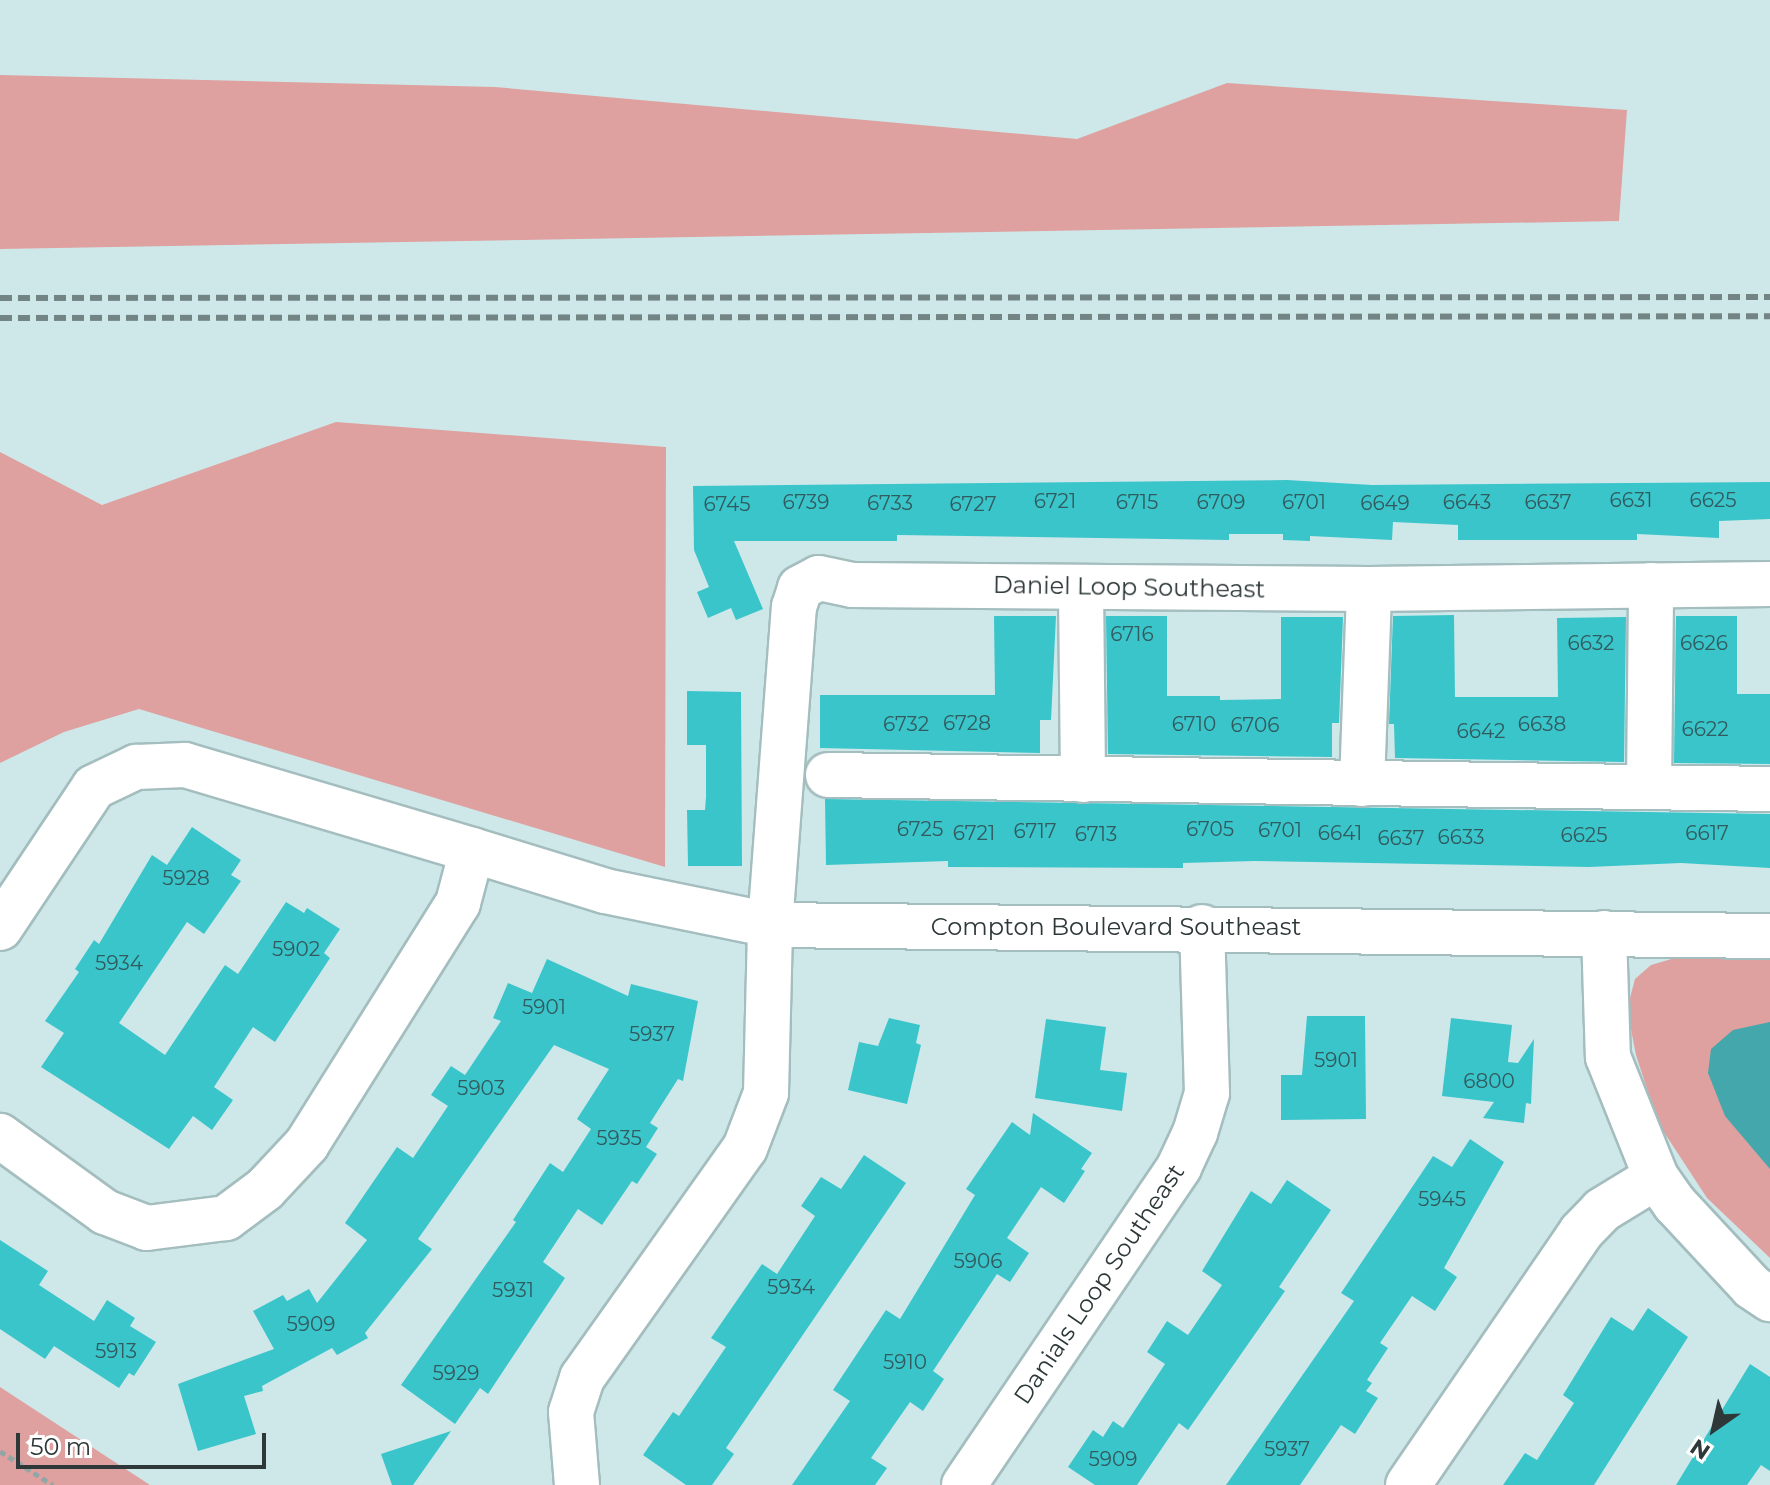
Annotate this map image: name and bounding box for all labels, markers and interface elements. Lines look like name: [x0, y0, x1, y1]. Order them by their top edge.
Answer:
house number: 6631: [1610, 488, 1652, 512]
house number: 6625: [1689, 488, 1737, 512]
house number: 6721: [1034, 489, 1076, 513]
house number: 6739: [782, 490, 830, 514]
house number: 6715: [1116, 490, 1158, 514]
house number: 6709: [1197, 490, 1245, 514]
house number: 6701: [1282, 490, 1326, 514]
house number: 6643: [1443, 490, 1491, 514]
house number: 6637: [1524, 490, 1572, 514]
house number: 6733: [867, 491, 913, 515]
house number: 6649: [1360, 491, 1410, 515]
house number: 6745: [703, 492, 751, 516]
house number: 6727: [950, 492, 996, 516]
street label: Daniel Loop Southeast: [993, 570, 1265, 604]
house number: 6716: [1110, 622, 1154, 646]
house number: 6632: [1568, 631, 1614, 655]
house number: 6626: [1680, 631, 1728, 655]
house number: 6728: [943, 711, 991, 735]
house number: 6732: [883, 712, 929, 736]
house number: 6710: [1172, 712, 1216, 736]
house number: 6638: [1518, 712, 1566, 736]
house number: 6706: [1231, 713, 1279, 737]
house number: 6622: [1681, 717, 1729, 741]
house number: 6642: [1457, 719, 1505, 743]
house number: 6725: [897, 817, 943, 841]
house number: 6705: [1186, 817, 1234, 841]
house number: 6701: [1258, 818, 1302, 842]
house number: 6717: [1013, 819, 1057, 843]
house number: 6721: [953, 821, 995, 845]
house number: 6641: [1318, 821, 1362, 845]
house number: 6617: [1685, 821, 1729, 845]
house number: 6713: [1075, 822, 1117, 846]
house number: 6625: [1560, 823, 1608, 847]
house number: 6633: [1438, 825, 1484, 849]
house number: 6637: [1377, 826, 1425, 850]
house number: 5928: [162, 866, 210, 890]
street label: Compton Boulevard Southeast: [931, 913, 1301, 941]
house number: 5902: [272, 937, 320, 961]
house number: 5934: [95, 951, 143, 975]
house number: 5901: [522, 995, 566, 1019]
house number: 5937: [629, 1022, 675, 1046]
house number: 5901: [1314, 1048, 1358, 1072]
house number: 6800: [1463, 1069, 1515, 1093]
house number: 5903: [457, 1076, 505, 1100]
house number: 5935: [596, 1126, 642, 1150]
street label: Danials Loop Southeast: [1008, 1158, 1190, 1410]
house number: 5945: [1418, 1187, 1466, 1211]
house number: 5906: [954, 1249, 1002, 1273]
house number: 5934: [767, 1275, 815, 1299]
house number: 5931: [492, 1278, 534, 1302]
house number: 5909: [287, 1312, 335, 1336]
house number: 5913: [95, 1339, 137, 1363]
house number: 5910: [883, 1350, 927, 1374]
house number: 5929: [432, 1361, 480, 1385]
north arrow: [1674, 1389, 1754, 1469]
scale bar: [20, 1417, 270, 1467]
text: 50 m: [30, 1432, 91, 1461]
text: N: [1685, 1433, 1715, 1465]
house number: 5937: [1264, 1437, 1310, 1461]
house number: 5909: [1089, 1447, 1137, 1471]

